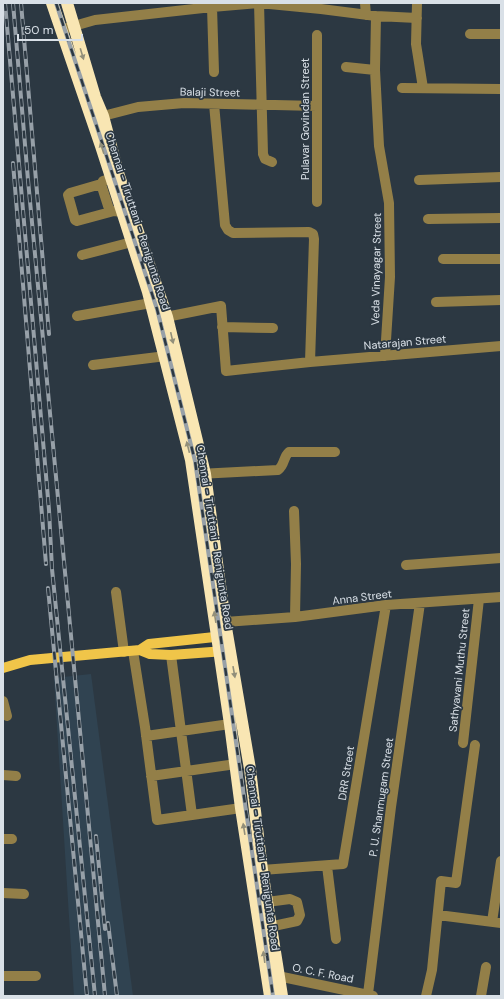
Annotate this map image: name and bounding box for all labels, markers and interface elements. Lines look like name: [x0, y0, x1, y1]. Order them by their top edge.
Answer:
scale bar: [18, 16, 82, 42]
text: 50 m: [24, 22, 53, 38]
one-way arrow: [79, 48, 85, 60]
street label: Pulavar Govindan Street: [298, 58, 312, 180]
street label: Balaji Street: [180, 84, 240, 100]
street label: Chennai - Tiruttani - Renigunta Road: [102, 130, 174, 312]
one-way arrow: [98, 142, 104, 154]
street label: Veda Vinayagar Street: [368, 212, 384, 326]
street label: Natarajan Street: [363, 331, 447, 353]
one-way arrow: [169, 332, 175, 344]
one-way arrow: [185, 441, 191, 453]
street label: Chennai - Tiruttani - Renigunta Road: [193, 444, 237, 631]
street label: Anna Street: [331, 586, 393, 608]
street label: Sathyavani Muthu Street: [446, 607, 472, 733]
one-way arrow: [211, 611, 217, 623]
one-way arrow: [231, 665, 237, 678]
street label: P. U. Shanmugam Street: [366, 737, 396, 857]
street label: DRR Street: [335, 745, 357, 801]
street label: Chennai - Tiruttani - Renigunta Road: [243, 764, 283, 952]
one-way arrow: [241, 823, 247, 835]
one-way arrow: [261, 951, 267, 963]
street label: O. C. F. Road: [291, 960, 355, 986]

